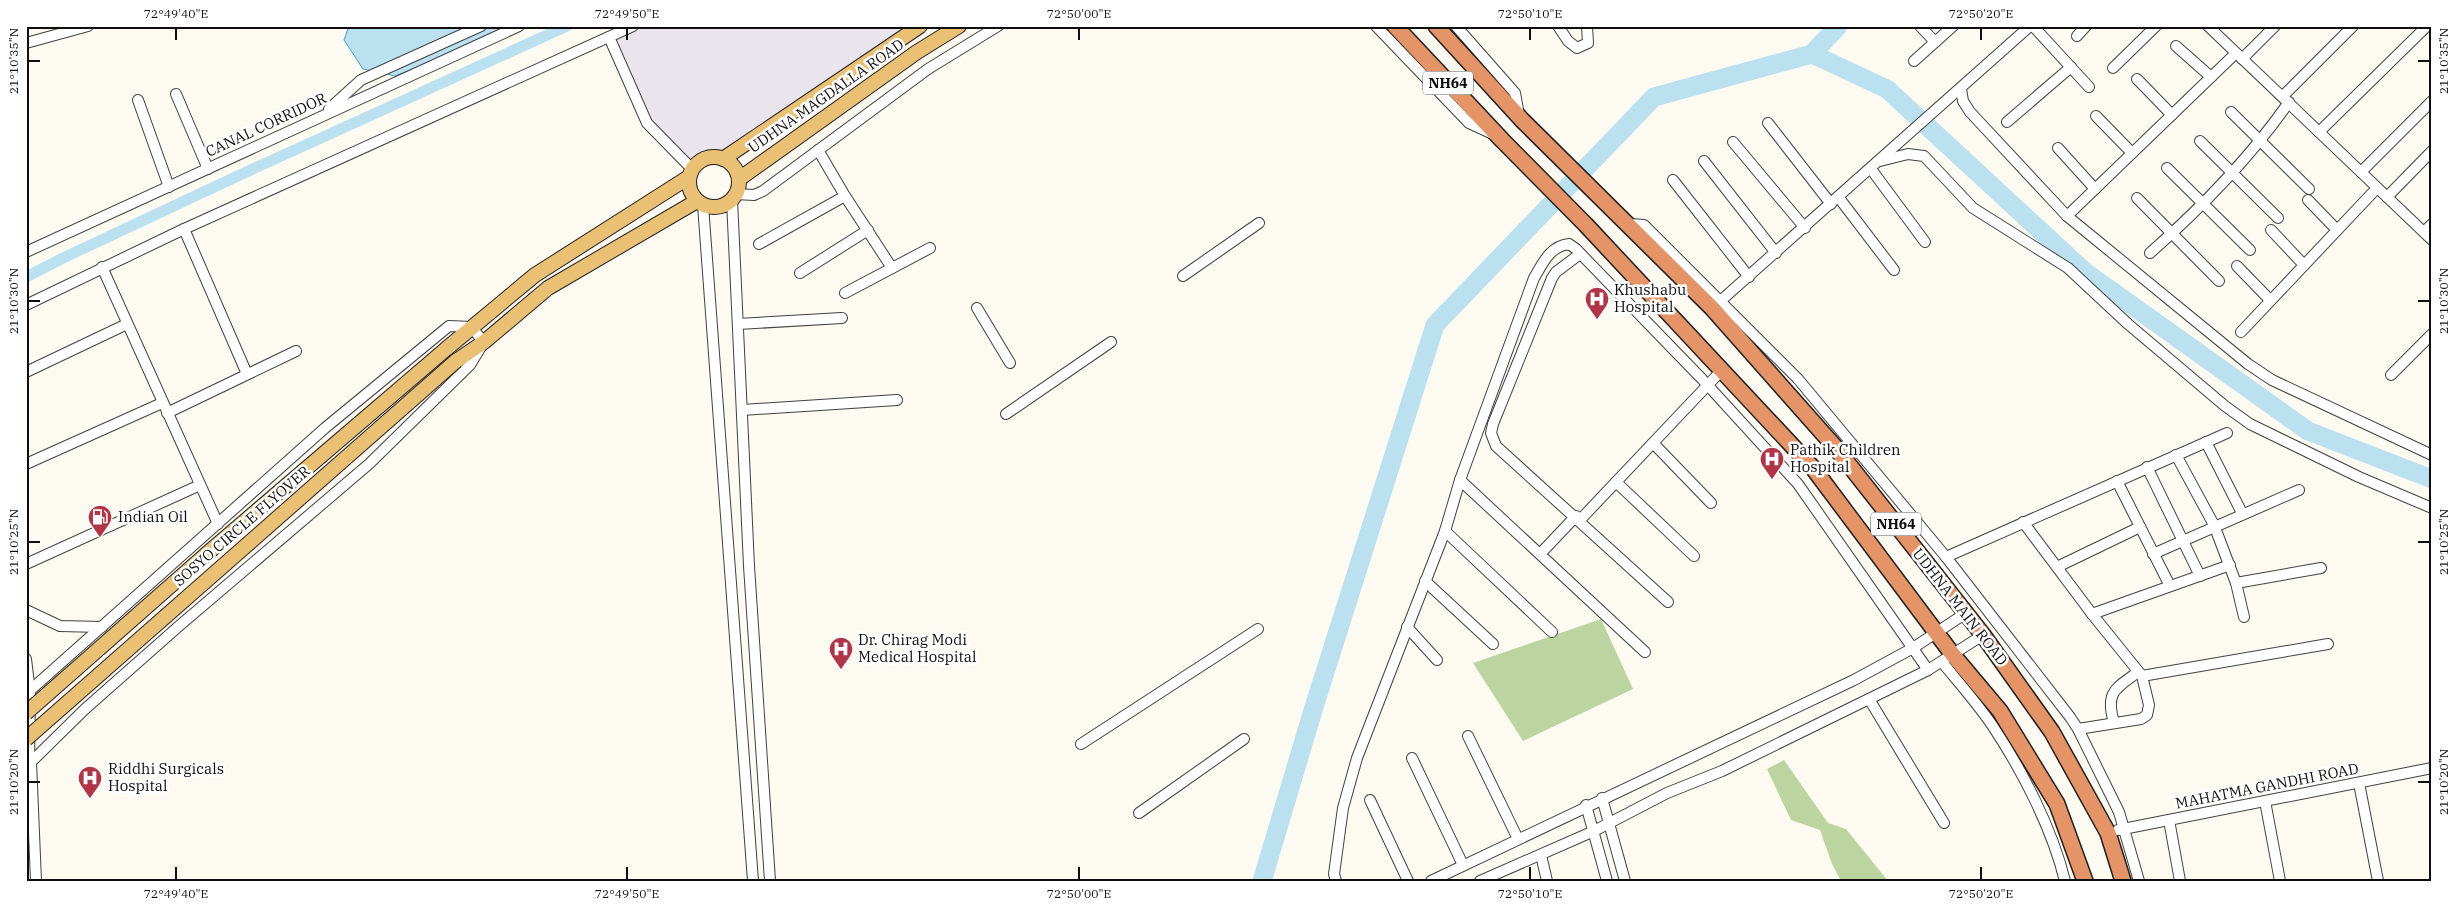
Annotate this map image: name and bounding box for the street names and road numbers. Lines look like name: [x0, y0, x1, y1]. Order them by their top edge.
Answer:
street label: UDHNA MAGDALLA ROAD: [744, 34, 907, 157]
road number: NH64: [1423, 72, 1473, 95]
street label: CANAL CORRIDOR: [202, 88, 329, 161]
street label: SOSYO CIRCLE FLYOVER: [170, 461, 314, 590]
road number: NH64: [1871, 512, 1921, 536]
street label: UDHNA MAIN ROAD: [1909, 544, 2012, 669]
street label: MAHATMA GANDHI ROAD: [2174, 758, 2360, 813]

